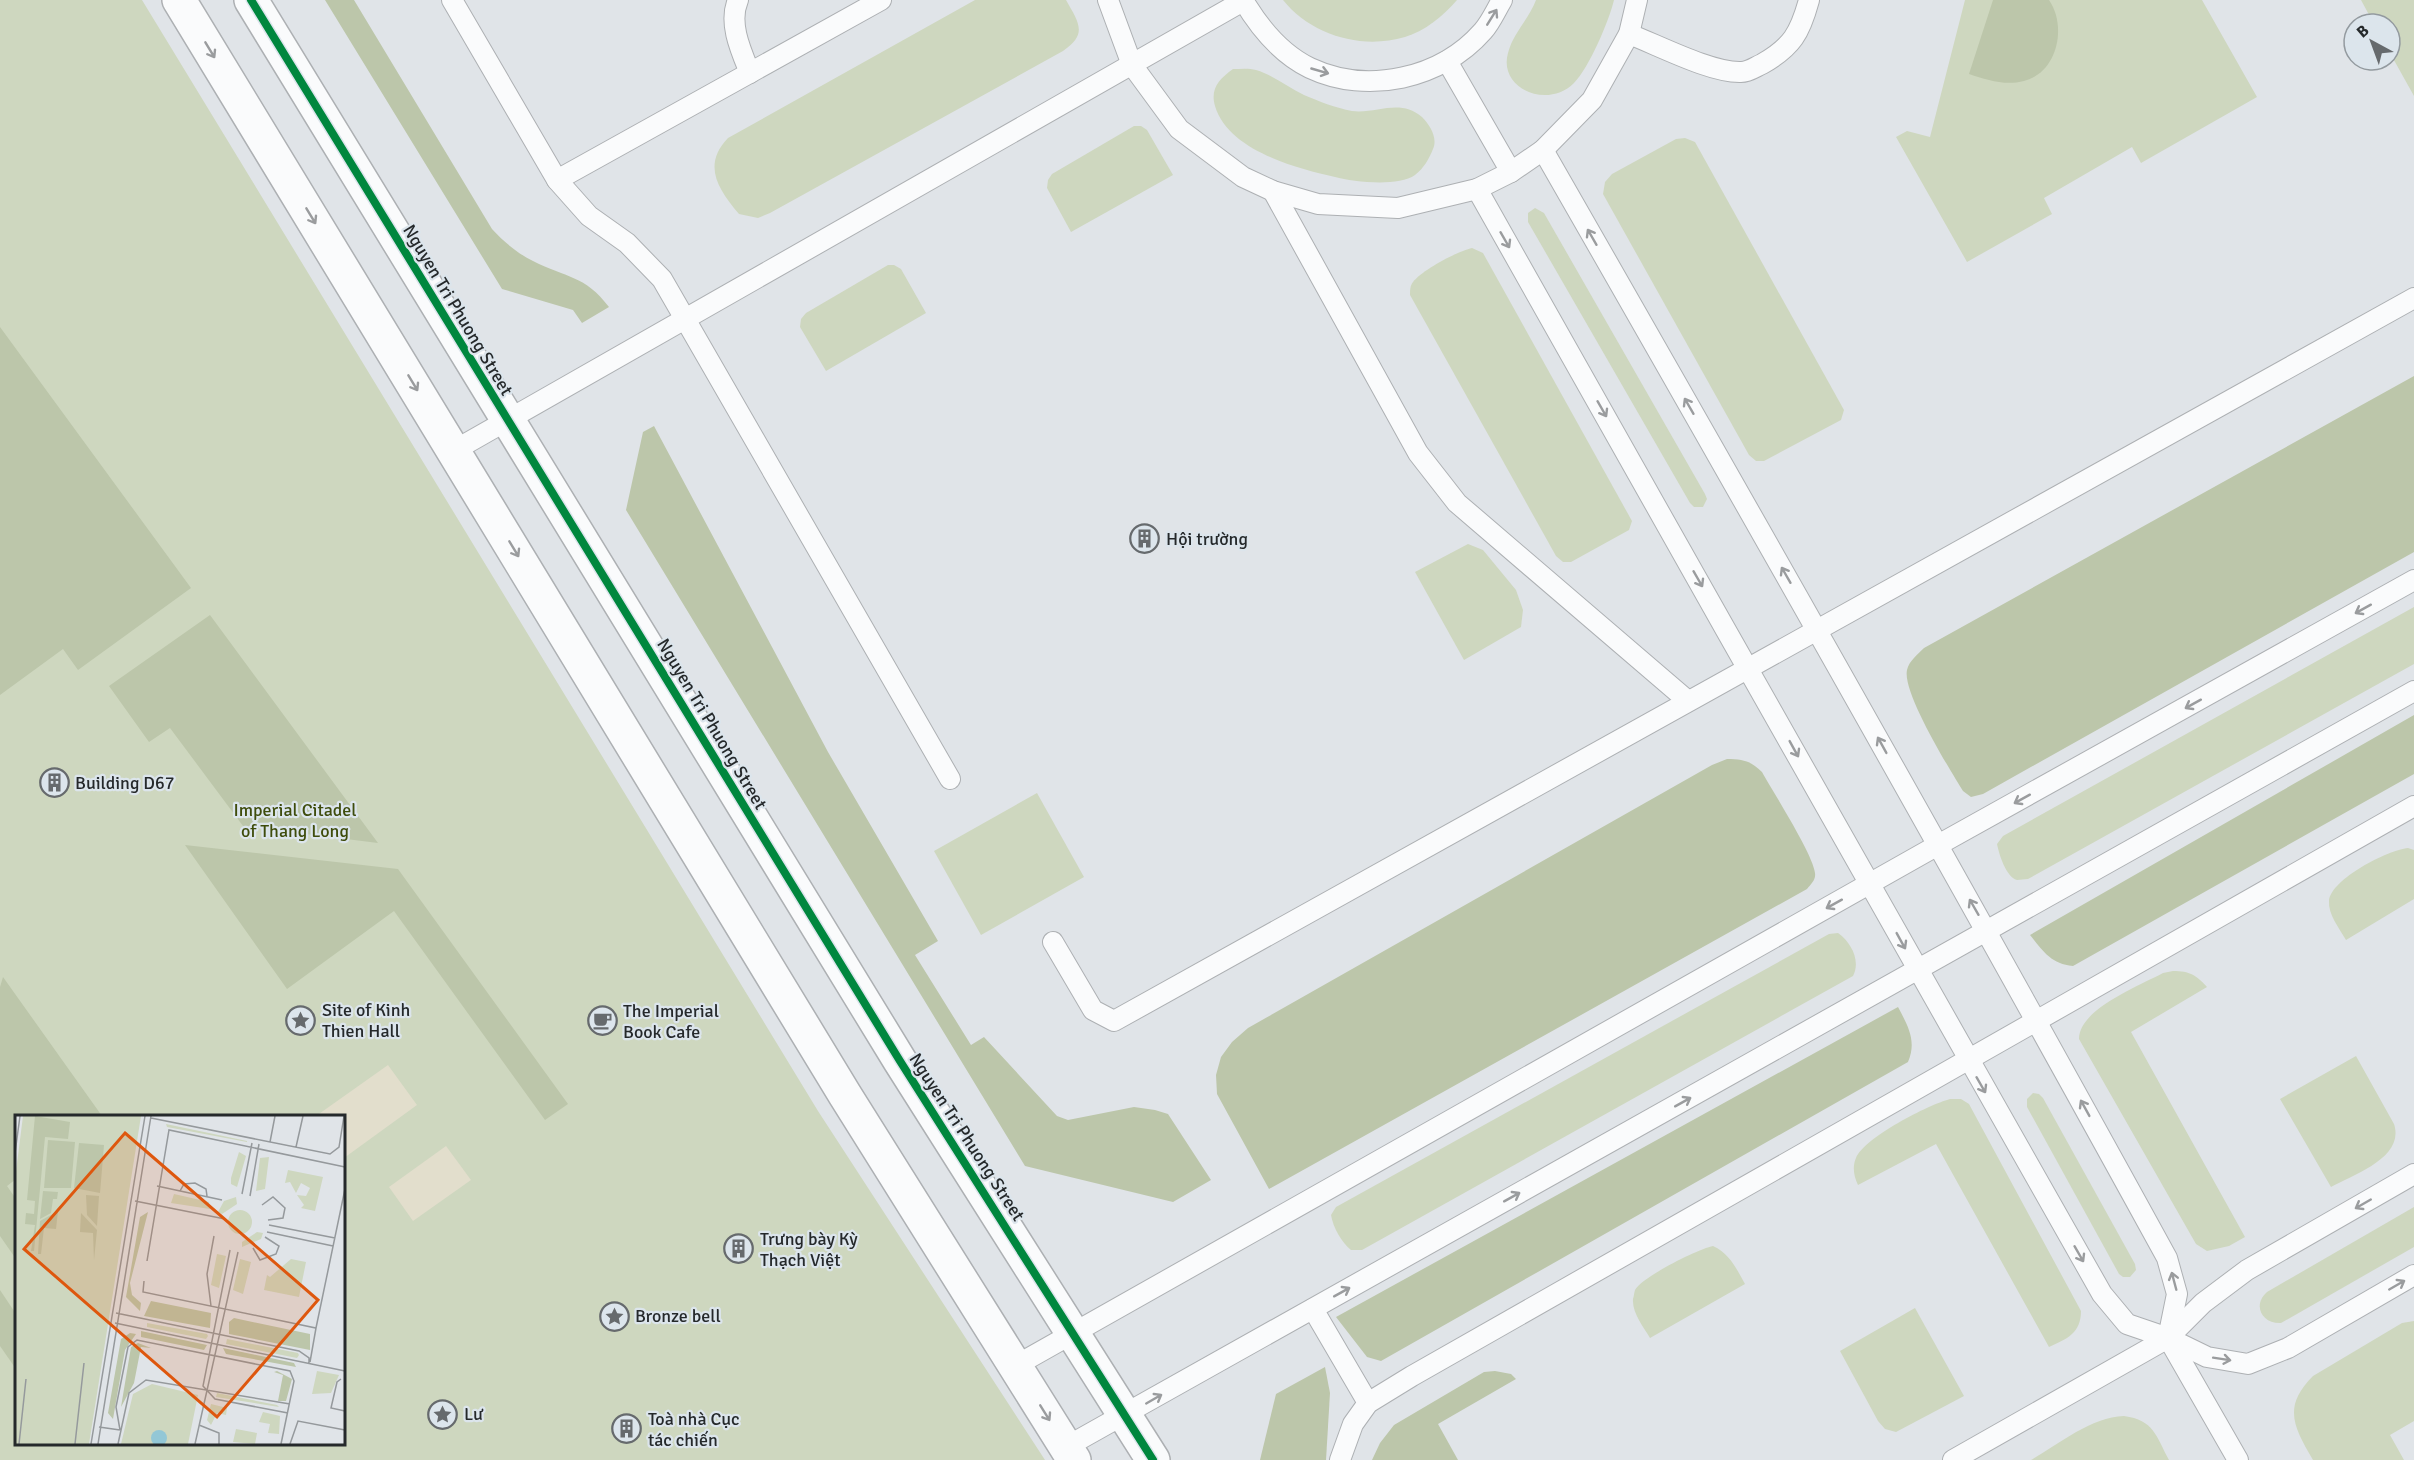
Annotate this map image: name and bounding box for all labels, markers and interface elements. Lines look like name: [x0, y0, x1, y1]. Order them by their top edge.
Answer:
one-way arrow: [1486, 9, 1498, 26]
north arrow: [2342, 12, 2402, 72]
text: B: [2353, 21, 2373, 42]
one-way arrow: [204, 41, 216, 58]
one-way arrow: [1310, 66, 1329, 77]
one-way arrow: [306, 207, 318, 224]
street label: Nguyen Tri Phuong Street: [398, 220, 518, 400]
one-way arrow: [1586, 229, 1598, 246]
one-way arrow: [1500, 231, 1512, 248]
one-way arrow: [408, 374, 420, 391]
one-way arrow: [1683, 398, 1695, 415]
one-way arrow: [1596, 400, 1608, 417]
building icon: Hội trường: [1129, 523, 1161, 555]
place label: Hội trường: [1166, 528, 1248, 550]
one-way arrow: [509, 540, 521, 557]
one-way arrow: [1780, 567, 1792, 584]
one-way arrow: [1692, 570, 1704, 587]
one-way arrow: [2355, 603, 2372, 615]
street label: Nguyen Tri Phuong Street: [652, 634, 772, 814]
one-way arrow: [2184, 699, 2202, 710]
one-way arrow: [1876, 737, 1888, 754]
one-way arrow: [1788, 740, 1800, 757]
building icon: Building D67: [38, 767, 70, 799]
place label: Building D67: [75, 772, 174, 794]
one-way arrow: [2014, 793, 2031, 805]
park label: Imperial Citadel of Thang Long: [233, 799, 357, 842]
one-way arrow: [1826, 899, 1843, 911]
one-way arrow: [1967, 899, 1979, 916]
one-way arrow: [1896, 931, 1907, 949]
place label: Site of Kinh Thien Hall: [322, 999, 410, 1042]
place label: The Imperial Book Cafe: [623, 1000, 719, 1043]
place icon: Site of Kinh Thien Hall: [285, 1004, 317, 1036]
cafe icon: The Imperial Book Cafe: [586, 1005, 618, 1037]
street label: Nguyen Tri Phuong Street: [904, 1049, 1030, 1225]
one-way arrow: [1976, 1076, 1988, 1093]
one-way arrow: [1673, 1096, 1691, 1107]
one-way arrow: [2079, 1100, 2091, 1117]
inset map: [15, 1115, 345, 1445]
one-way arrow: [1503, 1191, 1521, 1202]
one-way arrow: [2355, 1198, 2372, 1210]
place label: Trưng bày Kỳ Thạch Việt: [760, 1228, 858, 1271]
building icon: Trưng bày Kỳ Thạch Việt: [723, 1233, 755, 1265]
one-way arrow: [2073, 1245, 2085, 1262]
one-way arrow: [2167, 1272, 2179, 1291]
one-way arrow: [2388, 1279, 2405, 1291]
one-way arrow: [1333, 1286, 1350, 1298]
place icon: Bronze bell: [598, 1300, 630, 1332]
place label: Bronze bell: [635, 1305, 721, 1327]
one-way arrow: [2211, 1354, 2231, 1365]
one-way arrow: [1145, 1392, 1162, 1404]
place icon: Lư: [427, 1398, 459, 1430]
place label: Lư: [464, 1403, 484, 1425]
one-way arrow: [1039, 1404, 1051, 1421]
place label: Toà nhà Cục tác chiến: [648, 1408, 740, 1451]
building icon: Toà nhà Cục tác chiến: [611, 1413, 643, 1445]

